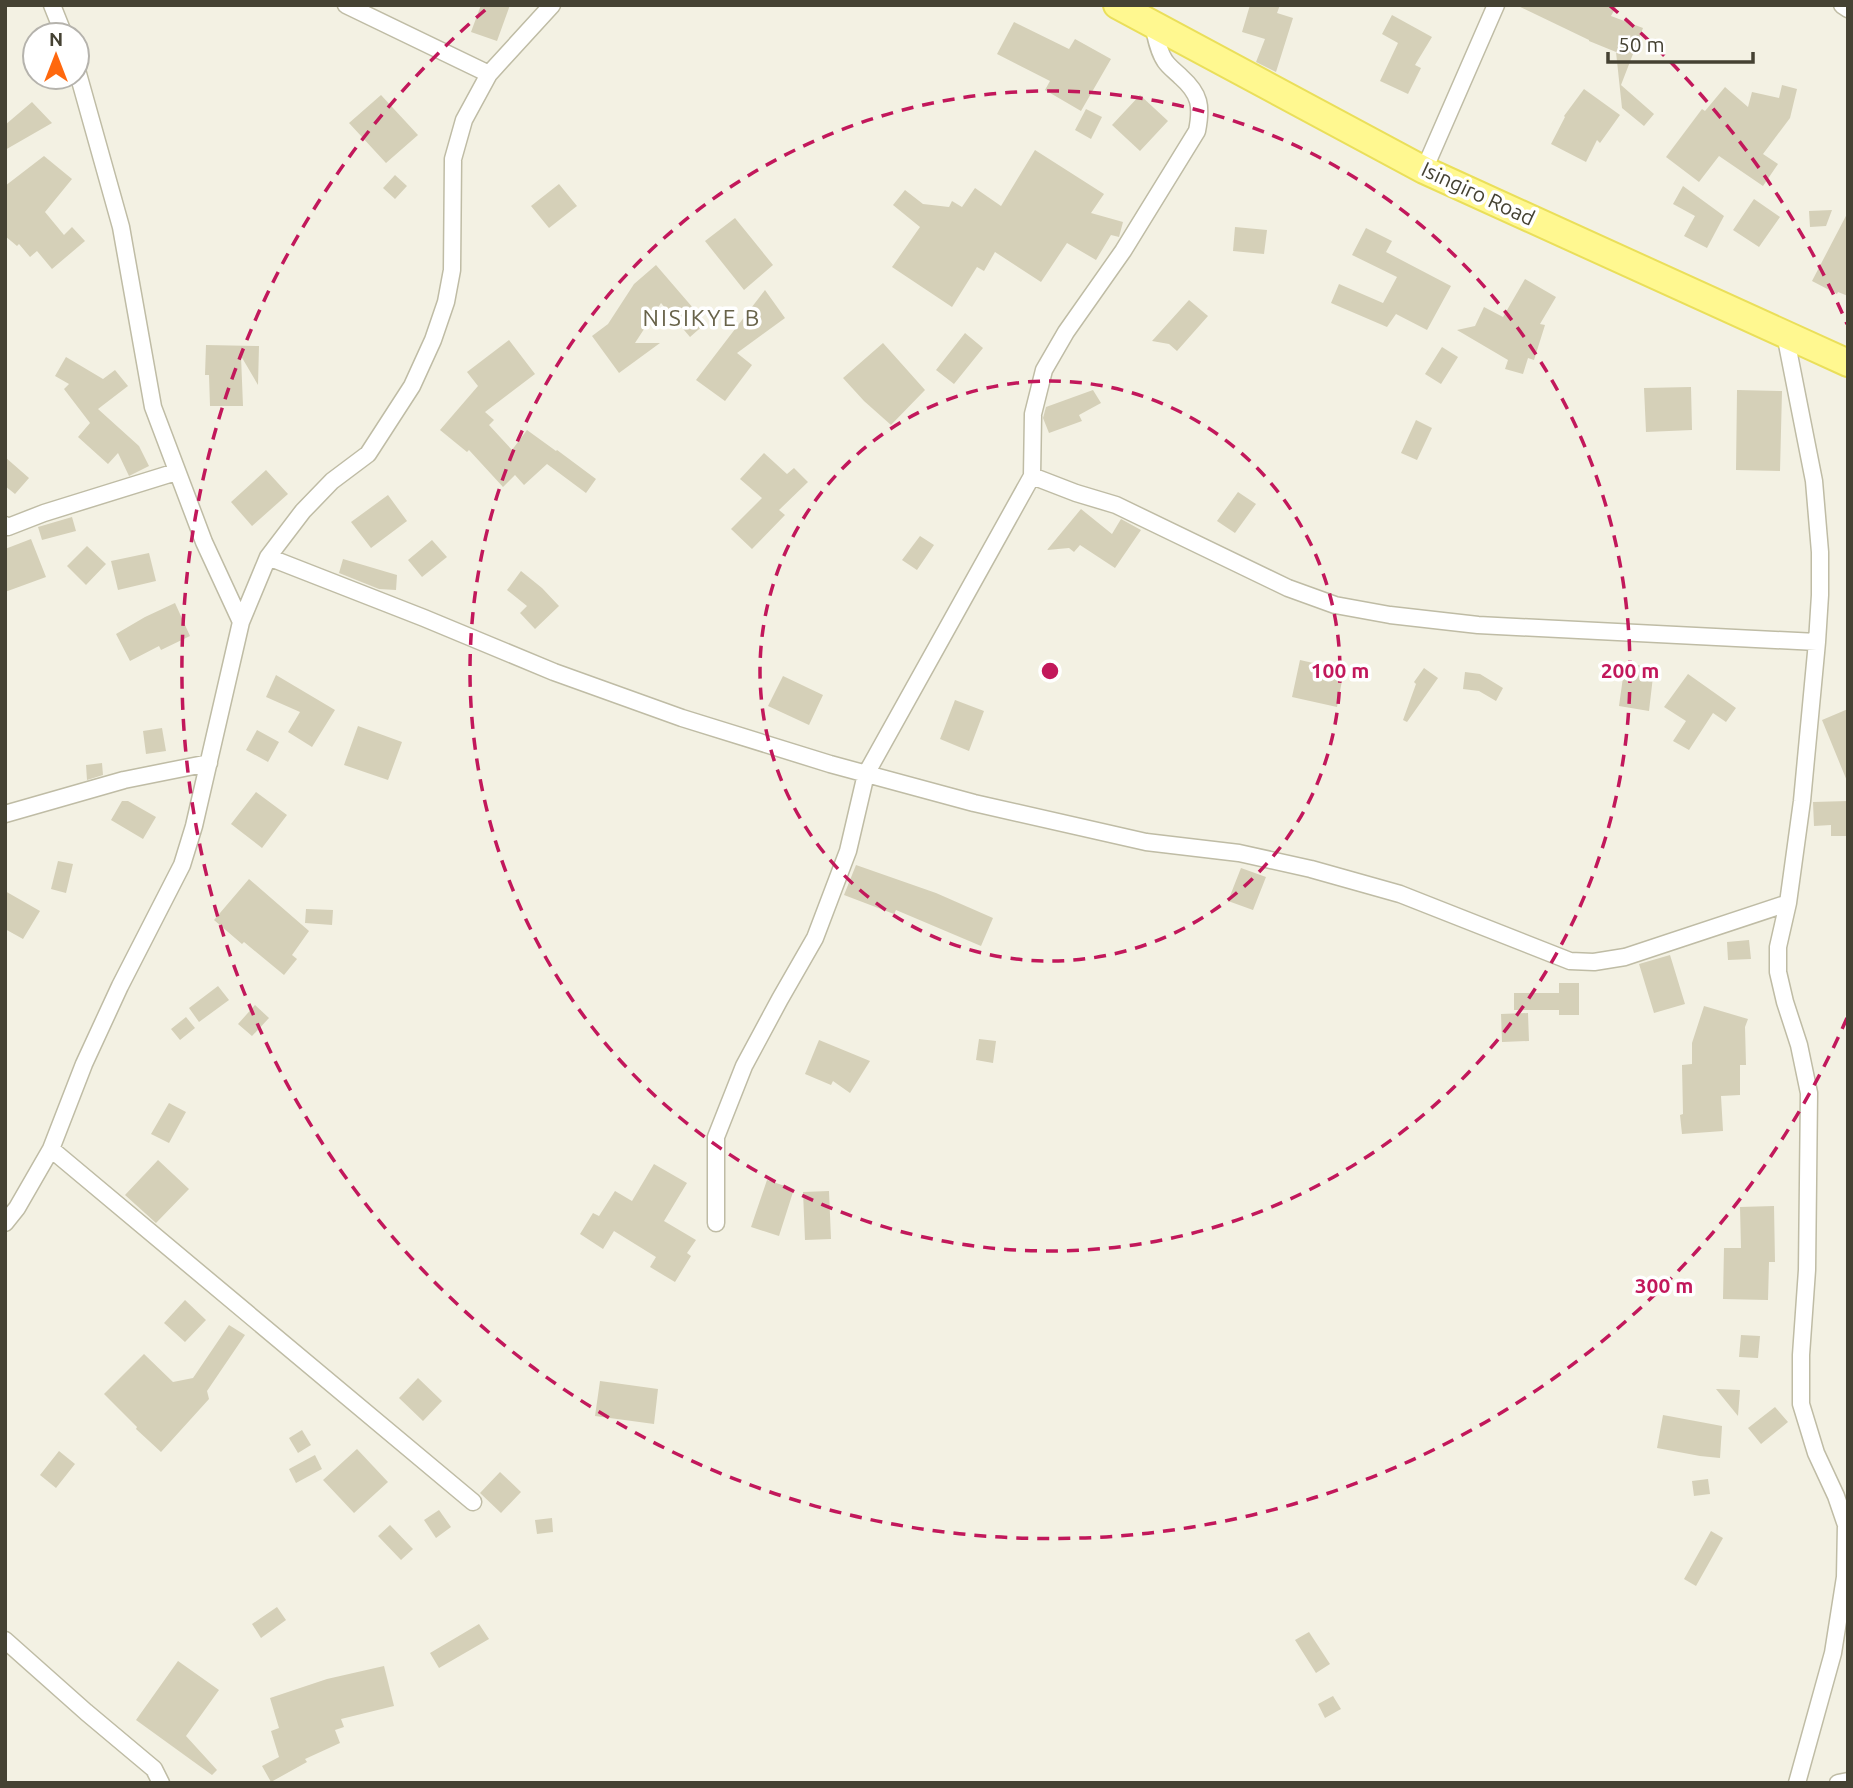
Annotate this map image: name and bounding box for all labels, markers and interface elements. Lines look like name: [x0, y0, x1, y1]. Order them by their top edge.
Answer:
north arrow: [21, 21, 91, 91]
scale bar: [1608, 21, 1753, 65]
text: N: [49, 28, 63, 50]
text: 50 m: [1618, 32, 1665, 56]
street label: Isingiro Road: [1418, 156, 1539, 230]
district label: NISIKYE B: [643, 305, 761, 330]
text: 100 m: [1311, 658, 1369, 682]
text: 200 m: [1601, 658, 1659, 682]
centre of rings: [1038, 659, 1062, 683]
text: 300 m: [1635, 1273, 1693, 1297]

